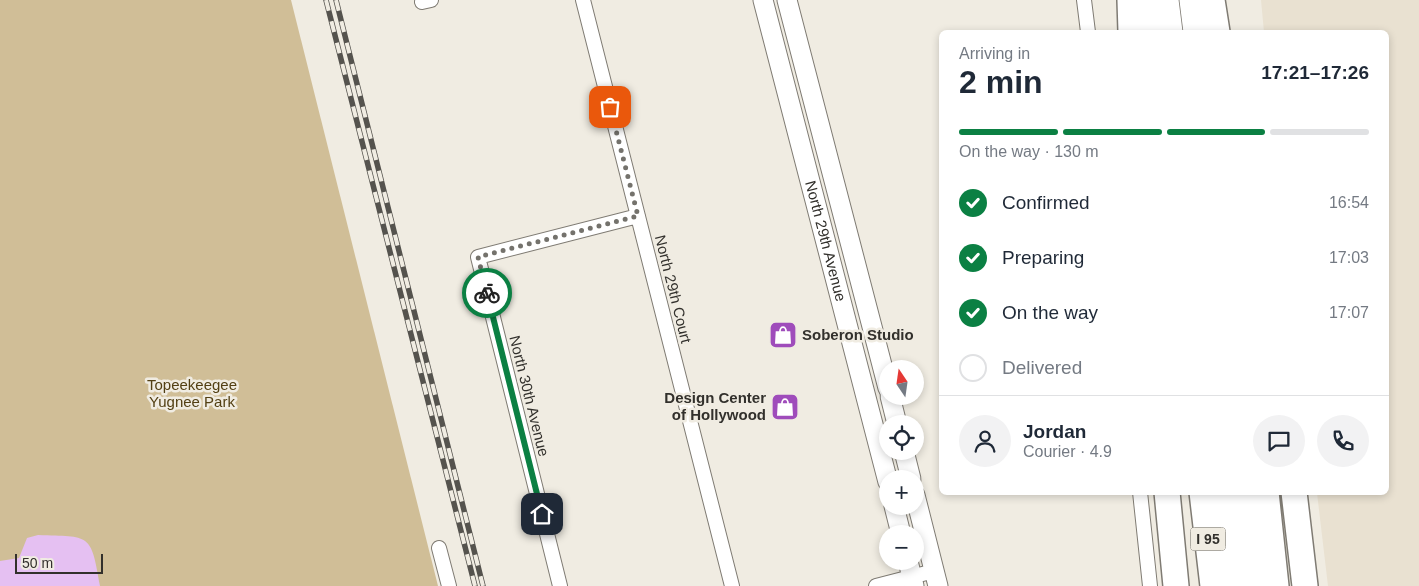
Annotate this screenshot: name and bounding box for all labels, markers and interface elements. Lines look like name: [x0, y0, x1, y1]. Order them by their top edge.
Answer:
text: Arriving in: [959, 45, 1030, 62]
text: 17:21–17:26: [1261, 62, 1369, 83]
text: 2 min: [959, 64, 1043, 100]
pin: [589, 86, 631, 128]
icon: bag: [596, 93, 624, 121]
text: On the way · 130 m: [959, 143, 1099, 160]
street label: North 29th Avenue: [802, 179, 850, 303]
icon: check: [959, 189, 987, 217]
text: Confirmed: [1002, 192, 1090, 213]
text: 16:54: [1329, 194, 1369, 211]
street label: North 29th Court: [652, 233, 695, 346]
icon: check: [959, 244, 987, 272]
text: Preparing: [1002, 247, 1084, 268]
text: 17:03: [1329, 249, 1369, 266]
courier: [462, 268, 512, 318]
icon: bike: [473, 279, 501, 307]
icon: check: [959, 299, 987, 327]
text: On the way: [1002, 302, 1098, 323]
text: 17:07: [1329, 304, 1369, 321]
shop icon: Soberon Studio: [768, 320, 798, 350]
place label: Soberon Studio: [802, 326, 914, 343]
street label: North 30th Avenue: [506, 334, 553, 458]
text: Delivered: [1002, 357, 1082, 378]
north arrow: [879, 360, 924, 405]
map controls: [879, 360, 924, 570]
park label: Topeekeegee Yugnee Park: [147, 376, 237, 410]
place label: Design Center of Hollywood: [664, 389, 766, 423]
shop icon: Design Center of Hollywood: [770, 392, 800, 422]
button: locate: [879, 415, 924, 460]
button: person: [959, 415, 1011, 467]
button: chat: [1253, 415, 1305, 467]
button: phone: [1317, 415, 1369, 467]
text: Jordan: [1023, 421, 1086, 442]
text: Courier · 4.9: [1023, 443, 1112, 460]
button: +: [879, 470, 924, 515]
pin: [521, 493, 563, 535]
icon: home: [528, 500, 556, 528]
button: −: [879, 525, 924, 570]
road number: I 95: [1190, 528, 1226, 550]
scale bar: [15, 551, 102, 574]
text: 50 m: [22, 555, 53, 571]

